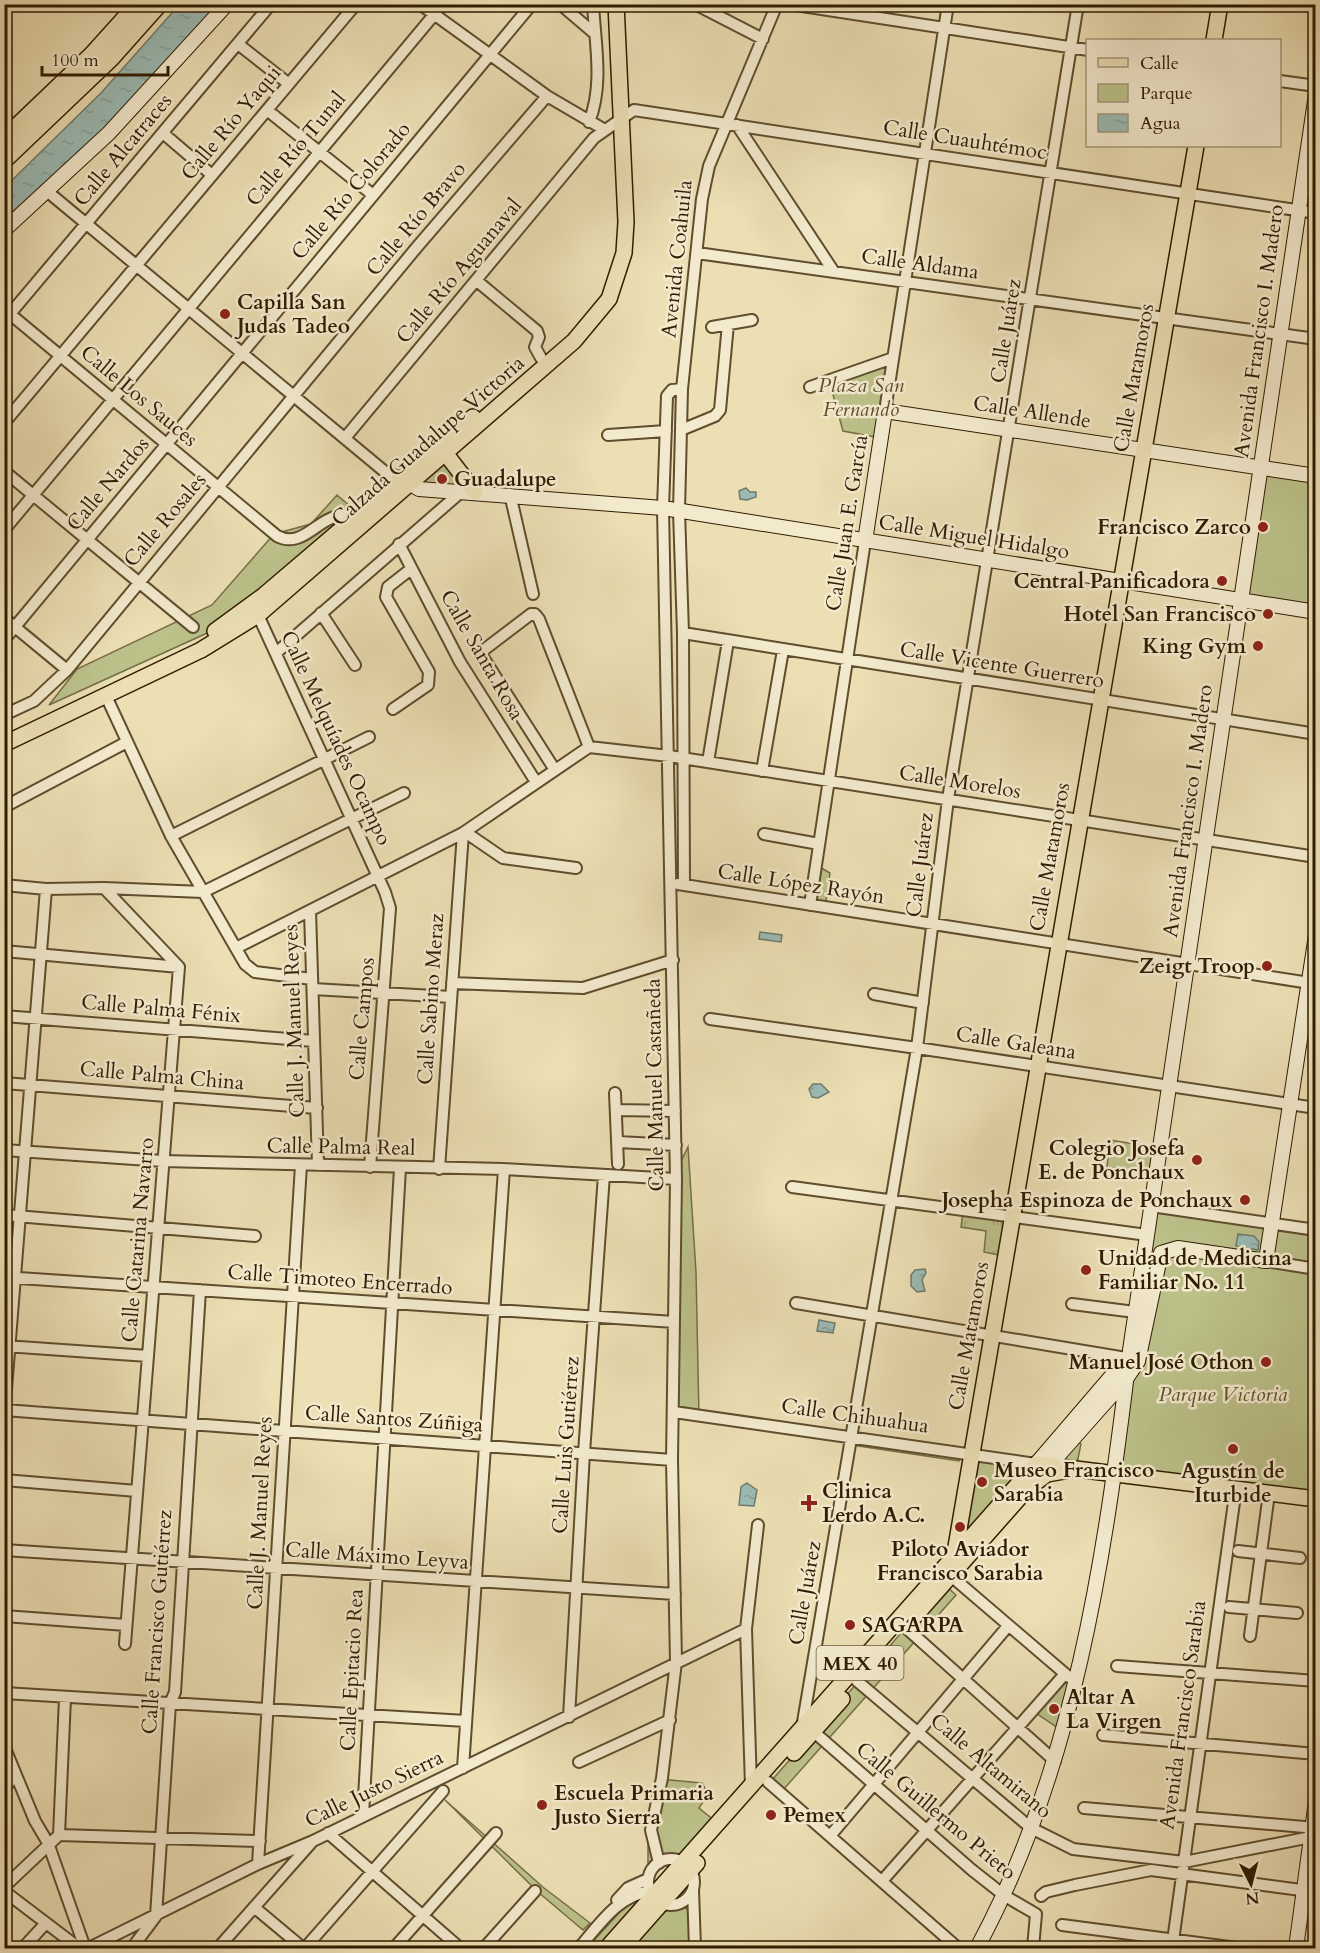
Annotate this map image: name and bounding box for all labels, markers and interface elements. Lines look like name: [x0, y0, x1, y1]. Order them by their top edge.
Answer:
scale bar: [42, 39, 168, 77]
legend: [1086, 39, 1281, 147]
text: 100 m: [51, 48, 99, 73]
text: Calle: [1140, 51, 1179, 76]
street label: Calle Río Yaqui: [174, 59, 288, 187]
text: Parque: [1140, 81, 1193, 106]
street label: Calle Río Tunal: [239, 85, 353, 213]
street label: Calle Alcatraces: [67, 87, 179, 213]
text: Agua: [1140, 111, 1181, 136]
street label: Calle Cuauhtémoc: [881, 113, 1049, 167]
street label: Calle Río Colorado: [285, 116, 417, 266]
street label: Calle Río Bravo: [359, 156, 473, 282]
street label: Avenida Coahuila: [654, 179, 700, 339]
street label: Calle Río Aguanaval: [389, 192, 529, 350]
street label: Avenida Francisco I. Madero: [1227, 203, 1291, 459]
street label: Calle Aldama: [859, 241, 981, 287]
street label: Calle Juárez: [983, 276, 1029, 385]
place label: Capilla San Judas Tadeo: [234, 288, 350, 341]
street label: Calle Matamoros: [1107, 301, 1161, 455]
marker: Capilla San Judas Tadeo: [218, 307, 232, 321]
street label: Calle Los Sauces: [74, 338, 204, 454]
street label: Calzada Guadalupe Victoria: [327, 350, 529, 532]
park label: Plaza San Fernando: [818, 371, 905, 424]
street label: Calle Allende: [971, 388, 1093, 436]
street label: Calle Nardos: [60, 431, 156, 537]
street label: Calle Juan E. García: [819, 433, 875, 613]
place label: Guadalupe: [454, 466, 556, 492]
street label: Calle Rosales: [117, 467, 213, 573]
marker: Guadalupe: [435, 472, 449, 486]
street label: Calle Miguel Hidalgo: [877, 508, 1071, 566]
place label: Francisco Zarco: [1097, 513, 1251, 542]
marker: Francisco Zarco: [1256, 520, 1270, 534]
place label: Central Panificadora: [1013, 567, 1211, 596]
marker: Central Panificadora: [1215, 574, 1229, 588]
street label: Calle Santa Rosa: [433, 585, 531, 725]
place label: Hotel San Francisco: [1064, 600, 1256, 629]
marker: Hotel San Francisco: [1261, 607, 1275, 621]
street label: Calle Melquíades Ocampo: [273, 626, 399, 850]
place label: King Gym: [1142, 632, 1247, 661]
street label: Calle Vicente Guerrero: [898, 635, 1106, 695]
marker: King Gym: [1251, 639, 1265, 653]
street label: Avenida Francisco I. Madero: [1156, 683, 1220, 939]
street label: Calle Morelos: [897, 758, 1023, 806]
street label: Calle Matamoros: [1023, 780, 1077, 934]
street label: Calle Juárez: [899, 810, 941, 919]
street label: Calle López Rayón: [715, 856, 887, 912]
street label: Calle Sabino Meraz: [411, 912, 452, 1086]
street label: Calle J. Manuel Reyes: [276, 924, 312, 1118]
place label: Zeigt Troop: [1139, 952, 1255, 981]
street label: Calle Campos: [342, 956, 382, 1082]
marker: Zeigt Troop: [1260, 959, 1274, 973]
street label: Calle Manuel Castañeda: [639, 978, 671, 1192]
street label: Calle Palma Fénix: [80, 988, 243, 1030]
street label: Calle Galeana: [954, 1019, 1078, 1067]
street label: Calle Palma China: [79, 1054, 245, 1098]
street label: Calle Palma Real: [266, 1131, 416, 1163]
place label: Colegio Josefa E. de Ponchaux: [1038, 1134, 1186, 1187]
street label: Calle Catarina Navarro: [115, 1136, 161, 1344]
marker: Colegio Josefa E. de Ponchaux: [1190, 1153, 1204, 1167]
place label: Josepha Espinoza de Ponchaux: [939, 1186, 1234, 1215]
marker: Josepha Espinoza de Ponchaux: [1238, 1193, 1252, 1207]
place label: Unidad de Medicina Familiar No. 11: [1098, 1244, 1293, 1297]
street label: Calle Timoteo Encerrado: [227, 1258, 453, 1302]
street label: Calle Matamoros: [942, 1259, 996, 1413]
marker: Unidad de Medicina Familiar No. 11: [1079, 1263, 1093, 1277]
place label: Manuel José Othon: [1069, 1348, 1255, 1377]
street label: Calle Luis Gutiérrez: [545, 1354, 587, 1535]
marker: Manuel José Othon: [1259, 1355, 1273, 1369]
park label: Parque Victoria: [1159, 1380, 1287, 1409]
street label: Calle Chihuahua: [779, 1391, 931, 1441]
street label: Calle Santos Zúñiga: [304, 1398, 484, 1440]
street label: Calle J. Manuel Reyes: [240, 1416, 280, 1610]
marker: Agustín de Iturbide: [1226, 1442, 1240, 1456]
place label: Museo Francisco Sarabia: [994, 1456, 1154, 1509]
place label: Agustín de Iturbide: [1181, 1457, 1285, 1510]
marker: Museo Francisco Sarabia: [975, 1475, 989, 1489]
place label: Clinica Lerdo A.C.: [822, 1477, 925, 1530]
marker: Clinica Lerdo A.C.: [800, 1494, 818, 1512]
street label: Calle Francisco Gutiérrez: [135, 1508, 179, 1735]
marker: Piloto Aviador Francisco Sarabia: [953, 1520, 967, 1534]
street label: Calle Máximo Leyva: [284, 1535, 470, 1577]
place label: Piloto Aviador Francisco Sarabia: [877, 1535, 1044, 1588]
street label: Calle Juárez: [782, 1538, 829, 1647]
street label: Calle Epitacio Rea: [333, 1588, 371, 1752]
street label: Avenida Francisco Sarabia: [1153, 1599, 1213, 1831]
place label: SAGARPA: [862, 1611, 964, 1640]
marker: SAGARPA: [843, 1618, 857, 1632]
road number: MEX 40: [816, 1646, 904, 1680]
place label: Altar A La Virgen: [1066, 1683, 1162, 1736]
marker: Altar A La Virgen: [1047, 1702, 1061, 1716]
street label: Calle Altamirano: [924, 1706, 1058, 1826]
street label: Calle Guillermo Prieto: [850, 1735, 1022, 1887]
street label: Calle Justo Sierra: [300, 1743, 448, 1835]
place label: Escuela Primaria Justo Sierra: [551, 1779, 715, 1832]
marker: Escuela Primaria Justo Sierra: [535, 1798, 549, 1812]
place label: Pemex: [783, 1801, 847, 1830]
marker: Pemex: [764, 1808, 778, 1822]
north arrow: [1221, 1854, 1281, 1914]
text: N: [1244, 1886, 1261, 1910]

